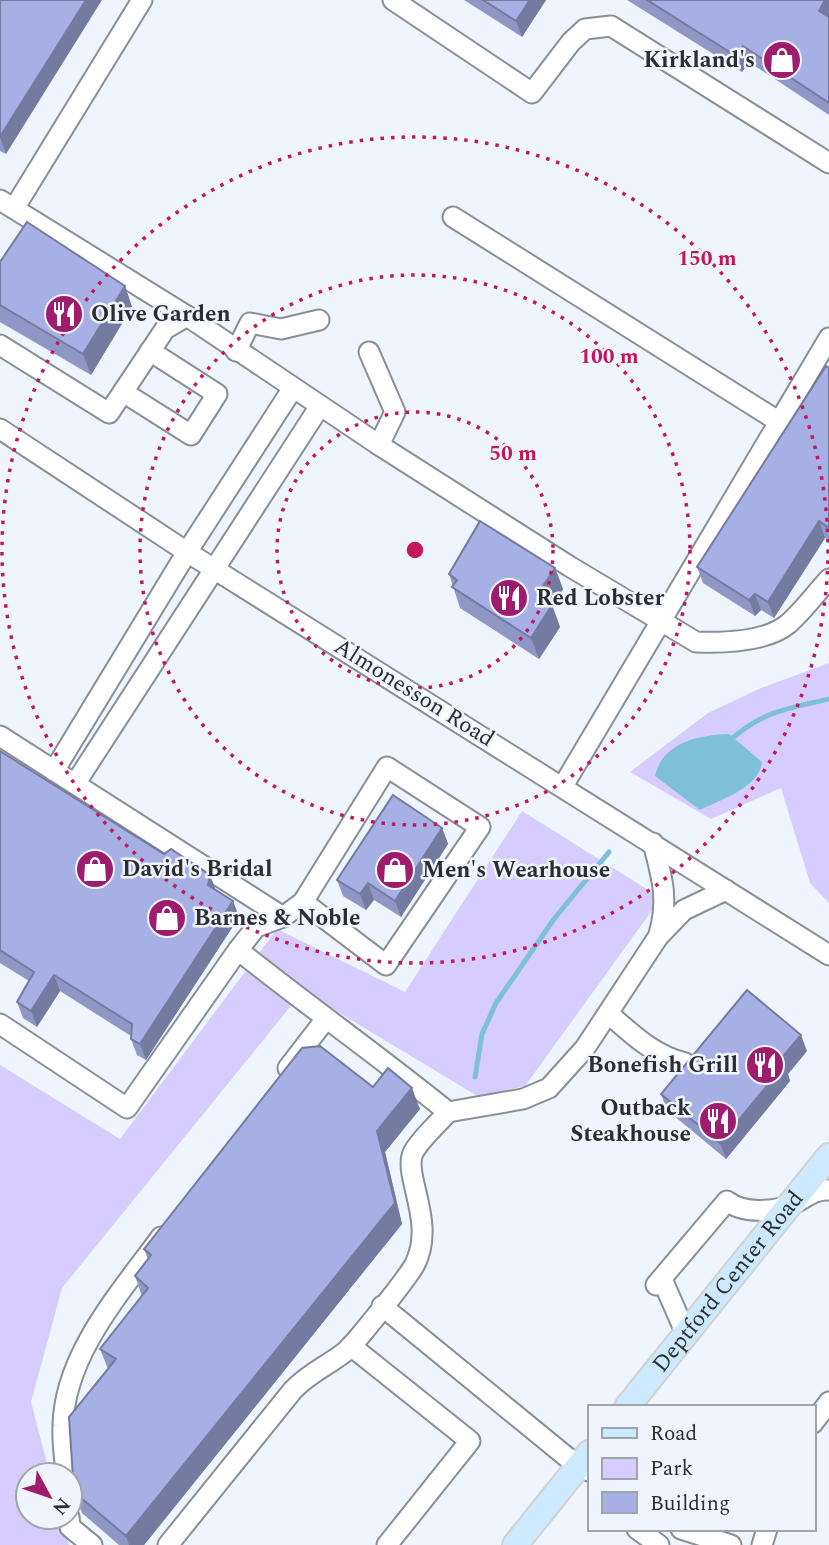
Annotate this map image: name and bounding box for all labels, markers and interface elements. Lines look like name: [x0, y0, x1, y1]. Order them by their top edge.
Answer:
shop icon: Kirkland's: [761, 39, 803, 81]
place label: Kirkland's: [643, 43, 755, 78]
text: 150 m: [677, 243, 737, 275]
restaurant icon: Olive Garden: [43, 293, 85, 335]
place label: Olive Garden: [91, 297, 231, 332]
text: 100 m: [579, 341, 639, 373]
text: 50 m: [489, 438, 537, 470]
centre of rings: [403, 538, 427, 562]
restaurant icon: Red Lobster: [488, 577, 530, 619]
place label: Red Lobster: [536, 581, 664, 616]
street label: Almonesson Road: [327, 630, 501, 757]
shop icon: David's Bridal: [74, 848, 116, 890]
shop icon: Men's Wearhouse: [374, 849, 416, 891]
place label: David's Bridal: [122, 852, 272, 887]
place label: Men's Wearhouse: [422, 853, 610, 888]
shop icon: Barnes & Noble: [146, 897, 188, 939]
place label: Barnes & Noble: [194, 901, 360, 936]
restaurant icon: Bonefish Grill: [744, 1044, 786, 1086]
place label: Bonefish Grill: [587, 1048, 738, 1083]
place label: Outback Steakhouse: [570, 1091, 691, 1152]
restaurant icon: Outback Steakhouse: [697, 1100, 739, 1142]
street label: Deptford Center Road: [644, 1183, 812, 1380]
legend: [588, 1405, 815, 1531]
text: Road: [650, 1418, 697, 1450]
text: Park: [650, 1453, 694, 1485]
north arrow: [14, 1461, 84, 1531]
text: Building: [650, 1488, 730, 1520]
text: N: [45, 1491, 77, 1521]

